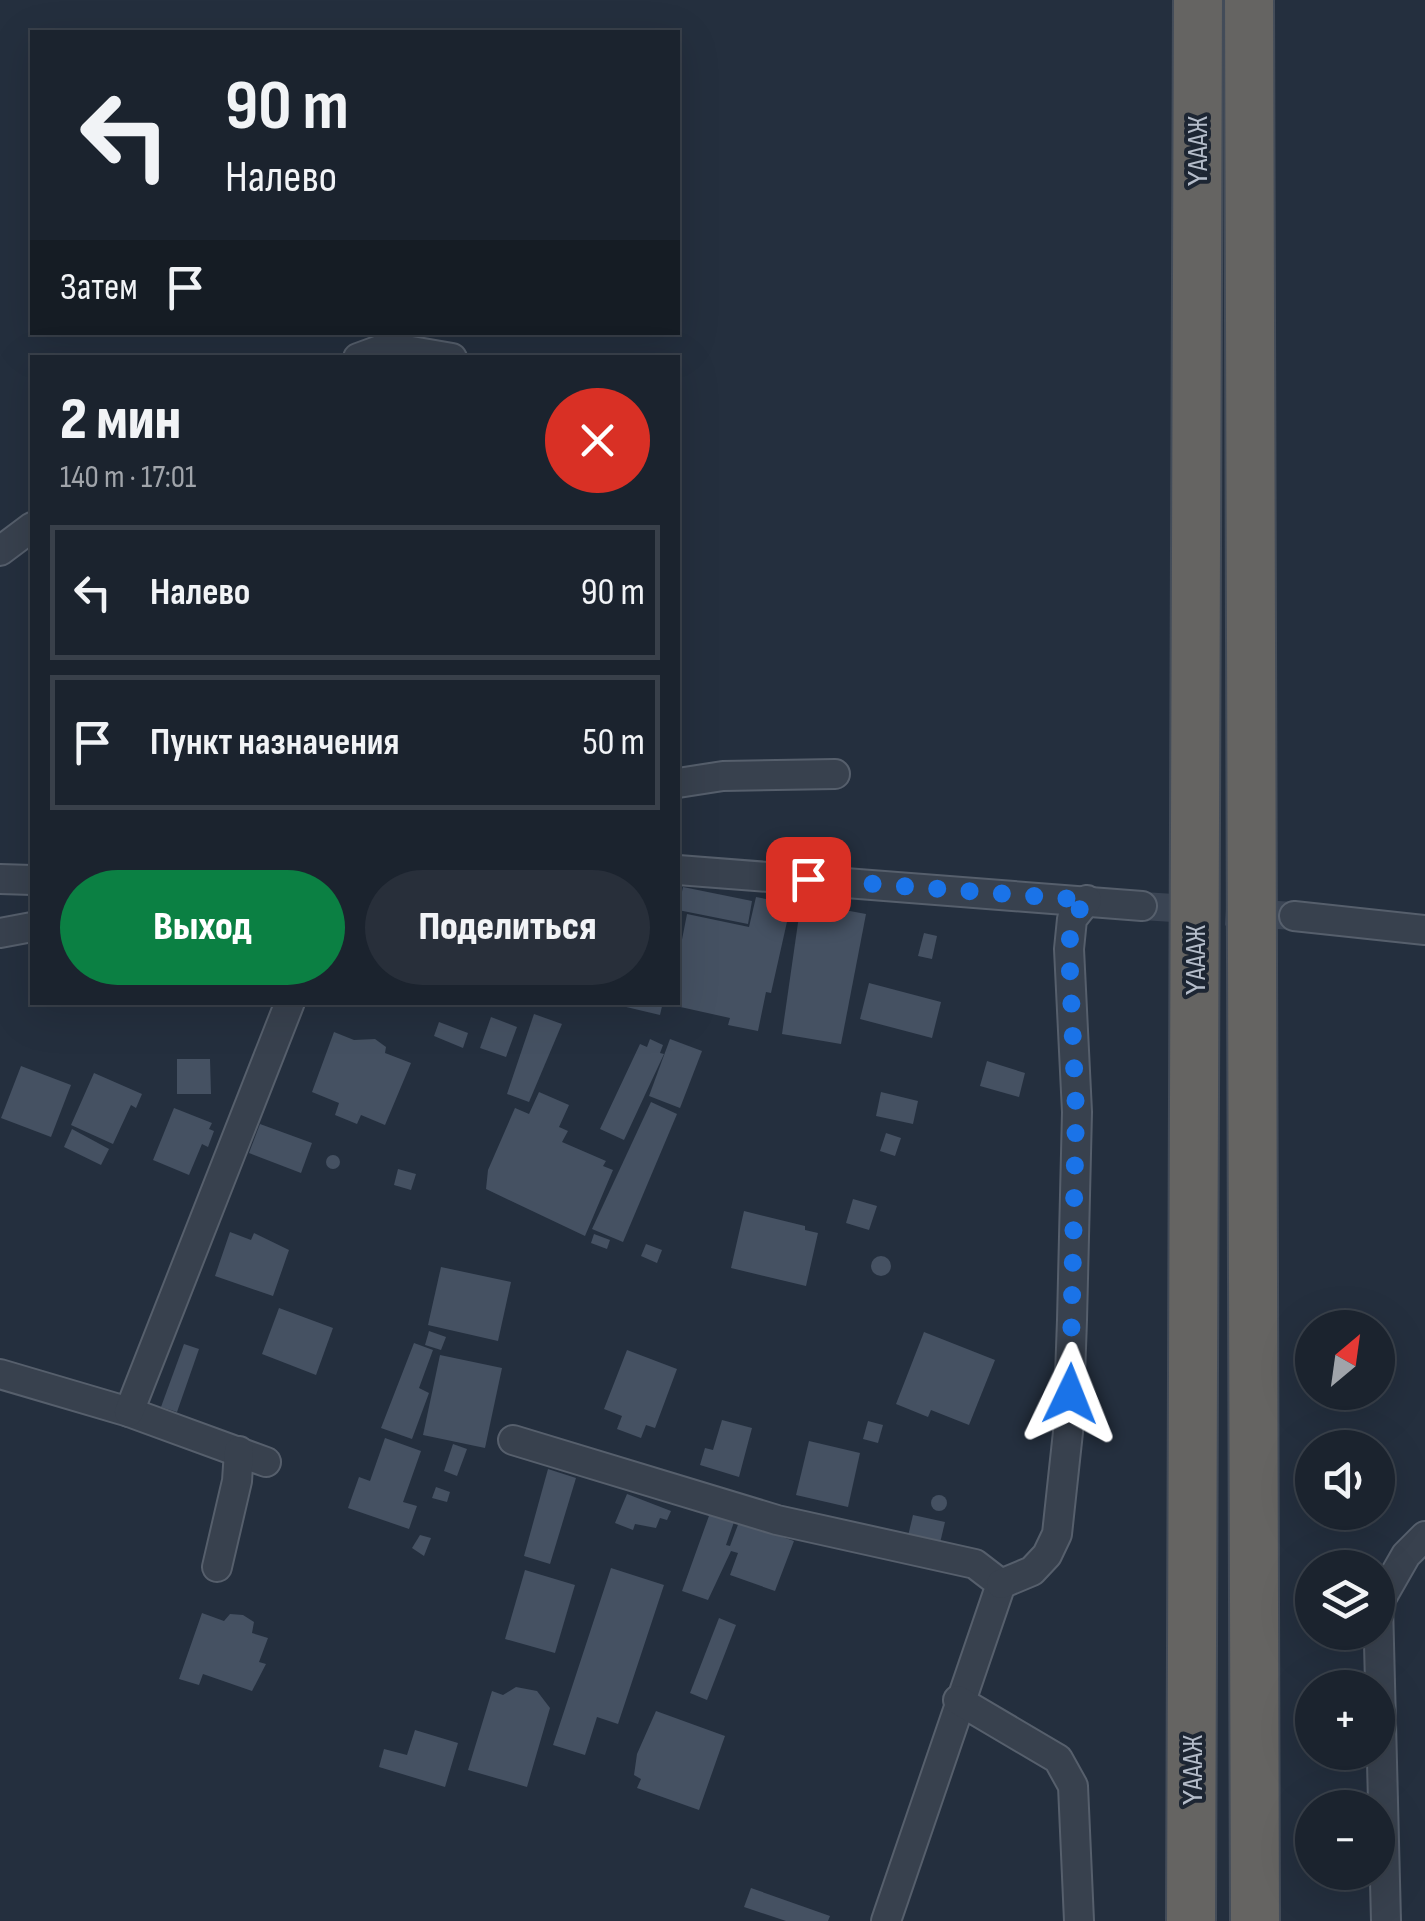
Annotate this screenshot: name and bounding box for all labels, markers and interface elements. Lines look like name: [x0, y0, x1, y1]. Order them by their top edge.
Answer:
text: 90 m: [225, 65, 349, 149]
icon: left: [60, 70, 190, 200]
street label: ҮАААЖ: [1182, 116, 1215, 186]
text: Налево: [225, 150, 337, 205]
icon: arrive: [158, 260, 213, 315]
text: Затем: [60, 265, 138, 310]
text: 2 мин: [60, 384, 181, 456]
button: close: [545, 388, 650, 493]
text: 140 m · 17:01: [60, 458, 196, 497]
icon: left: [65, 565, 120, 620]
text: Налево: [150, 570, 250, 615]
text: 90 m: [581, 570, 645, 615]
icon: arrive: [65, 715, 120, 770]
text: Пункт назначения: [150, 720, 399, 765]
text: 50 m: [582, 720, 645, 765]
pin: [766, 837, 851, 922]
icon: arrive: [781, 852, 836, 907]
button: Выход: [60, 870, 345, 985]
button: Поделиться: [365, 870, 650, 985]
street label: ҮАААЖ: [1180, 925, 1213, 995]
north arrow: [1295, 1310, 1395, 1410]
map controls: [1295, 1310, 1395, 1890]
position arrow: [1018, 1342, 1122, 1446]
button: sound: [1295, 1430, 1395, 1530]
button: layers: [1295, 1550, 1395, 1650]
button: +: [1295, 1670, 1395, 1770]
street label: ҮАААЖ: [1177, 1735, 1210, 1805]
button: −: [1295, 1790, 1395, 1890]

